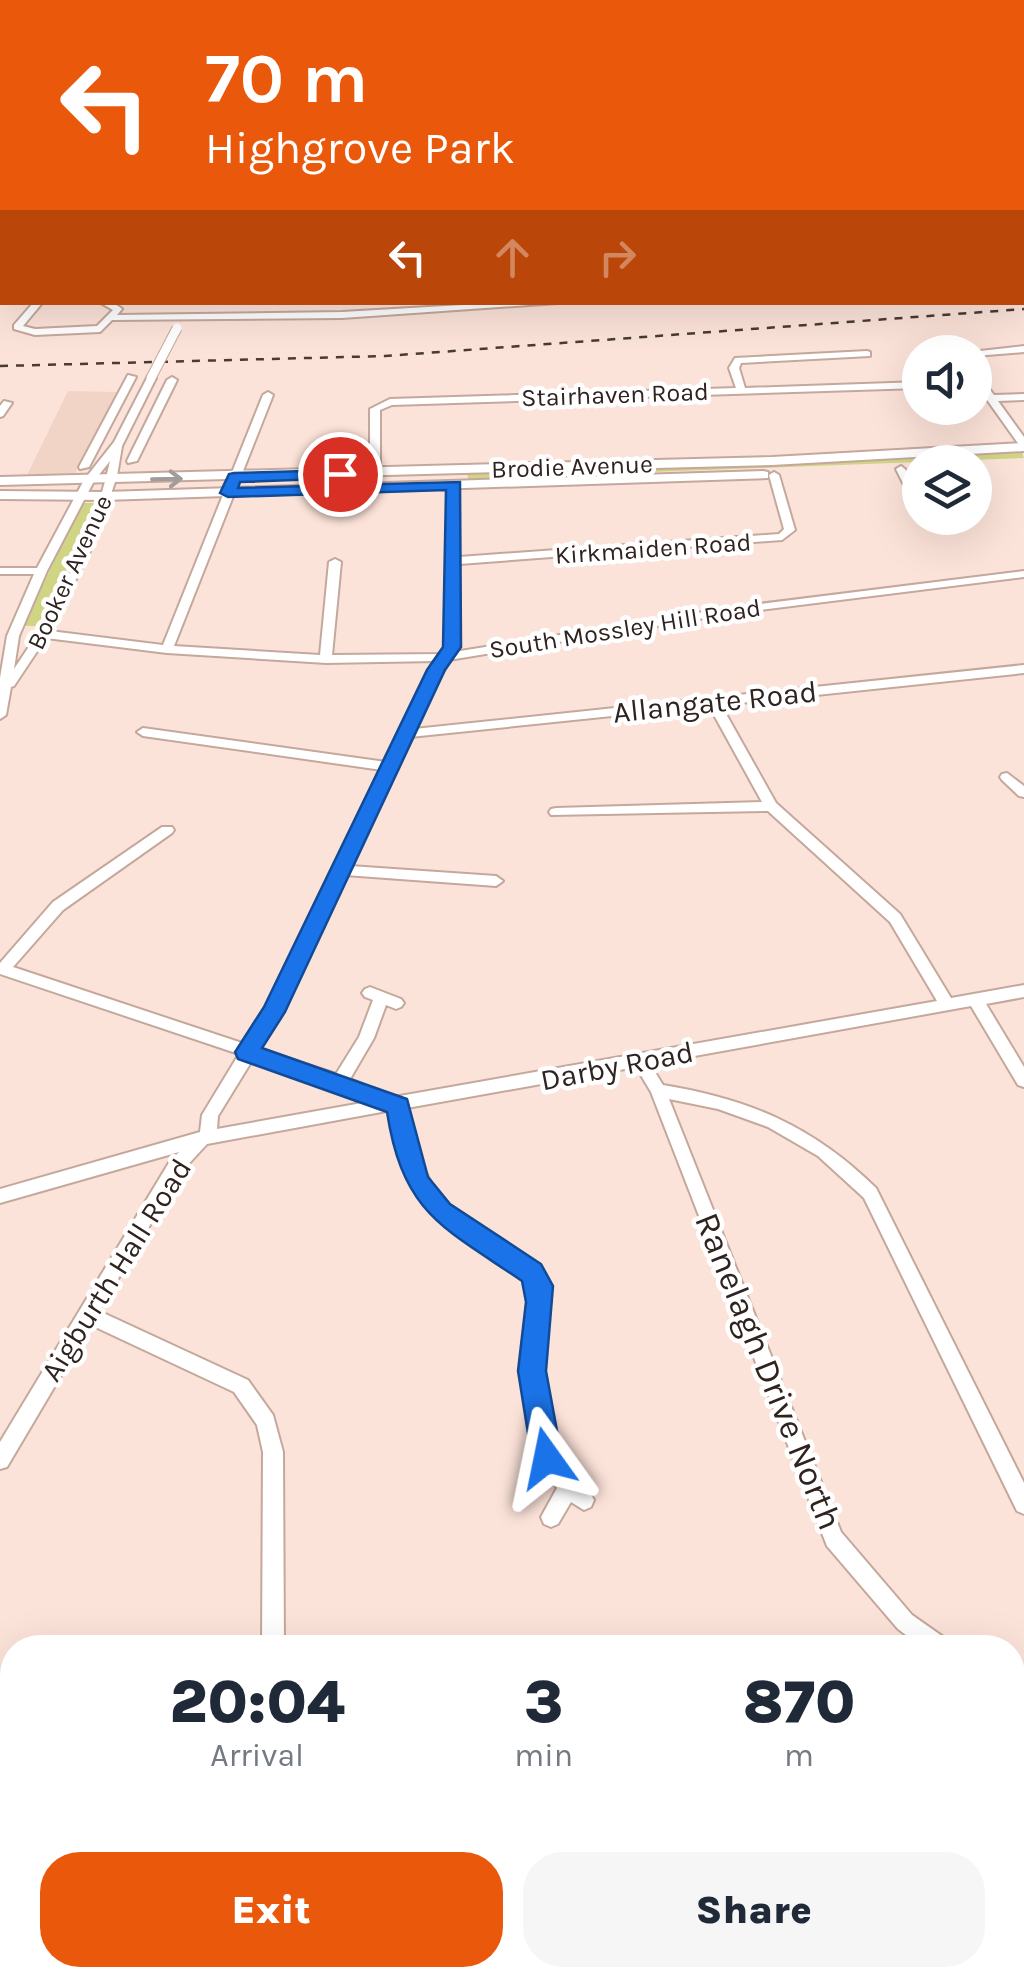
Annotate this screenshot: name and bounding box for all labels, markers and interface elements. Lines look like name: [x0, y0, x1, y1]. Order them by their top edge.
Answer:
text: 70 m: [205, 38, 368, 120]
icon: left: [40, 40, 170, 170]
text: Highgrove Park: [205, 122, 515, 174]
icon: left: [380, 230, 435, 285]
icon: ahead: [485, 230, 540, 285]
icon: right: [590, 230, 645, 285]
map controls: [902, 335, 992, 535]
button: sound: [902, 335, 992, 425]
street label: Stairhaven Road: [521, 377, 709, 412]
pin: [298, 432, 383, 517]
button: layers: [902, 445, 992, 535]
icon: arrive: [313, 447, 368, 502]
street label: Brodie Avenue: [491, 449, 653, 484]
one-way arrow: [151, 469, 183, 488]
street label: Booker Avenue: [21, 490, 118, 654]
street label: Kirkmaiden Road: [554, 527, 752, 570]
street label: South Mossley Hill Road: [487, 593, 763, 664]
street label: Allangate Road: [611, 673, 819, 731]
street label: Darby Road: [537, 1034, 697, 1098]
street label: Aigburth Hall Road: [33, 1152, 199, 1388]
street label: Ranelagh Drive North: [686, 1207, 851, 1536]
position arrow: [495, 1406, 599, 1510]
text: 20:04: [169, 1667, 345, 1737]
text: 3: [524, 1667, 563, 1737]
text: 870: [743, 1667, 855, 1737]
text: Arrival: [210, 1737, 304, 1774]
text: min: [514, 1737, 573, 1774]
text: m: [784, 1737, 814, 1774]
button: Exit: [40, 1852, 503, 1967]
button: Share: [523, 1852, 985, 1967]

